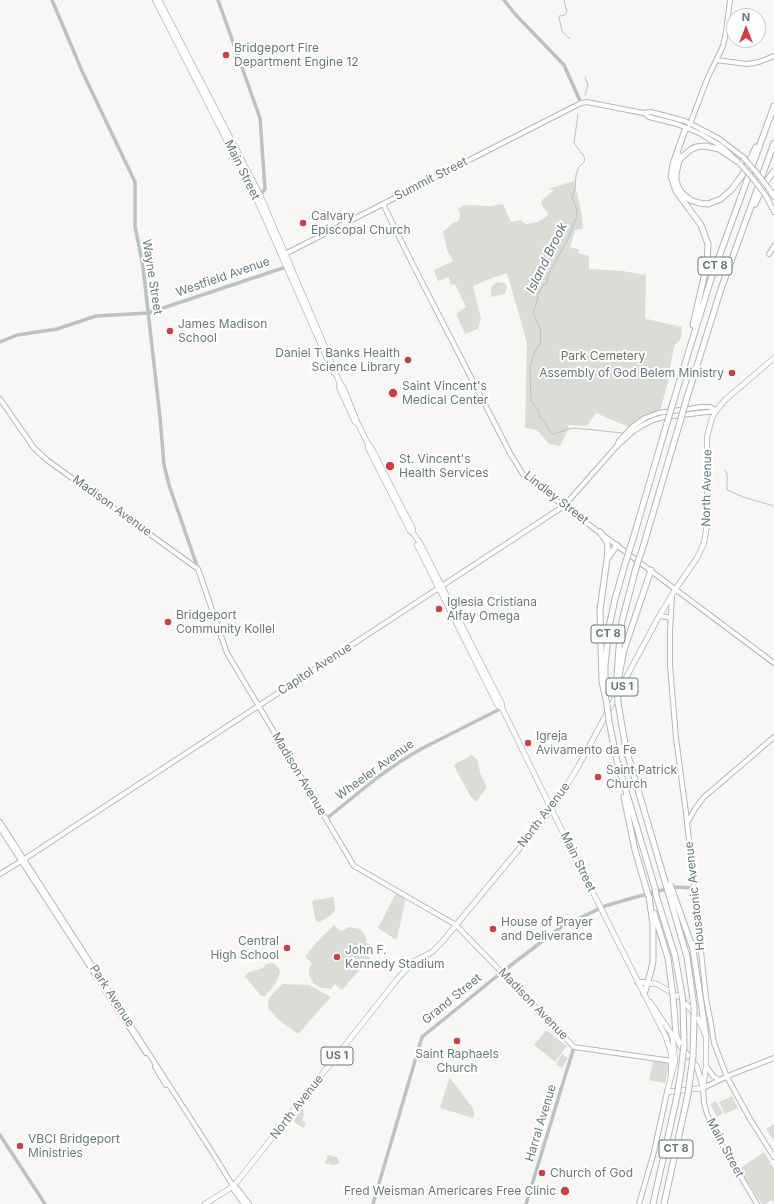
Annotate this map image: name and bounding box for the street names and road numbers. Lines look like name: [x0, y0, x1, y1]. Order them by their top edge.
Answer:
street label: Main Street: [221, 138, 263, 202]
street label: Summit Street: [392, 154, 470, 204]
street label: Wayne Street: [139, 238, 165, 316]
street label: Westfield Avenue: [174, 254, 272, 300]
road number: CT 8: [698, 257, 732, 275]
street label: North Avenue: [699, 449, 715, 527]
street label: Lindley Street: [521, 468, 591, 528]
street label: Madison Avenue: [70, 473, 154, 539]
road number: CT 8: [591, 625, 625, 643]
street label: Capitol Avenue: [275, 640, 355, 698]
road number: US 1: [606, 678, 638, 696]
street label: Madison Avenue: [269, 730, 329, 818]
street label: Wheeler Avenue: [333, 737, 417, 803]
street label: North Avenue: [515, 780, 573, 850]
street label: Main Street: [557, 830, 599, 894]
street label: Housatonic Avenue: [682, 841, 708, 951]
street label: Park Avenue: [87, 962, 137, 1030]
street label: Madison Avenue: [495, 965, 571, 1043]
street label: Grand Street: [420, 971, 484, 1027]
road number: US 1: [321, 1047, 353, 1065]
street label: North Avenue: [267, 1072, 327, 1142]
street label: Harral Avenue: [522, 1083, 560, 1163]
street label: Main Street: [703, 1116, 747, 1180]
road number: CT 8: [659, 1140, 693, 1158]

